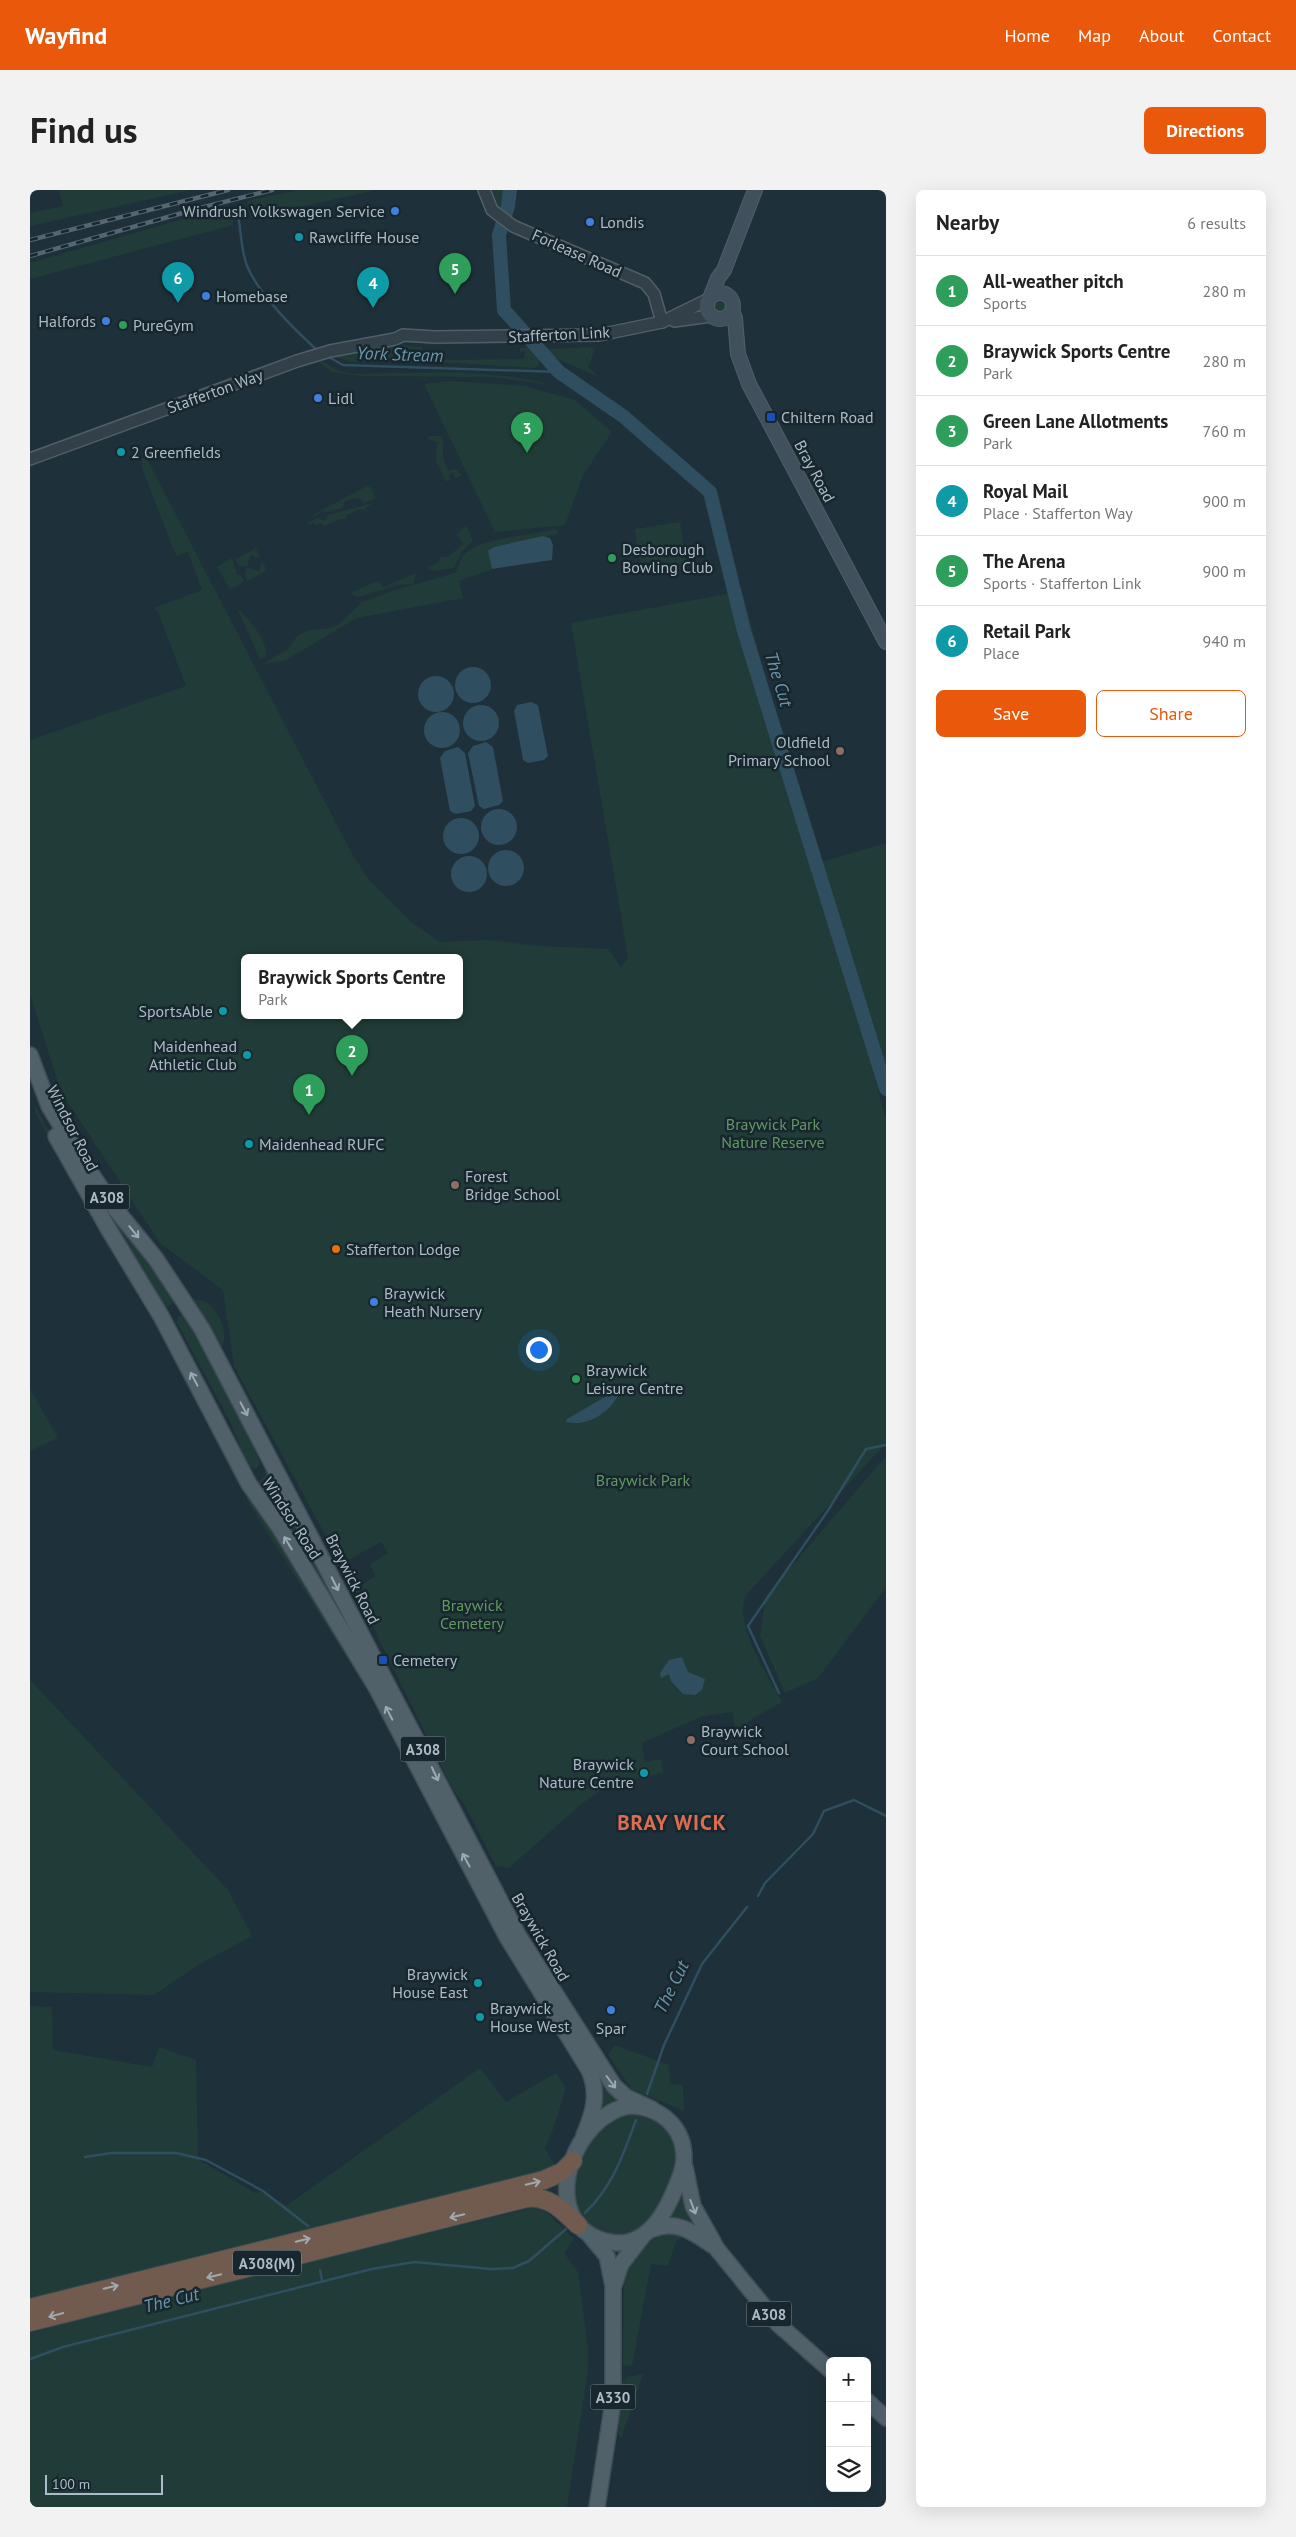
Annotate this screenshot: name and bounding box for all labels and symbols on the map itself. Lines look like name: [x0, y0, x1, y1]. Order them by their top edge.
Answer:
place label: Windrush Volkswagen Service: [182, 201, 385, 221]
marker: Windrush Volkswagen Service: [389, 205, 401, 217]
place label: Londis: [600, 212, 645, 232]
marker: Londis: [584, 216, 596, 228]
street label: Forlease Road: [529, 224, 625, 282]
place label: Rawcliffe House: [309, 227, 419, 247]
marker: Rawcliffe House: [293, 231, 305, 243]
pin: 5: [439, 253, 471, 294]
pin: 6: [162, 262, 194, 303]
pin: 4: [357, 267, 389, 308]
place label: Homebase: [216, 286, 288, 306]
marker: Homebase: [200, 290, 212, 302]
place label: Halfords: [38, 311, 96, 331]
marker: Halfords: [100, 315, 112, 327]
place label: PureGym: [133, 315, 194, 335]
marker: PureGym: [117, 319, 129, 331]
street label: Stafferton Link: [508, 321, 611, 347]
water label: York Stream: [356, 341, 444, 367]
street label: Stafferton Way: [164, 364, 266, 418]
place label: Lidl: [328, 388, 354, 408]
marker: Lidl: [312, 392, 324, 404]
place label: Chiltern Road: [781, 407, 874, 427]
marker: Chiltern Road: [765, 411, 777, 423]
pin: 3: [511, 412, 543, 453]
street label: Bray Road: [790, 436, 840, 506]
place label: 2 Greenfields: [131, 442, 221, 462]
marker: 2 Greenfields: [115, 446, 127, 458]
place label: Desborough Bowling Club: [622, 539, 713, 577]
marker: Desborough Bowling Club: [606, 552, 618, 564]
water label: The Cut: [760, 649, 799, 711]
place label: Oldfield Primary School: [728, 732, 830, 770]
marker: Oldfield Primary School: [834, 745, 846, 757]
place label: SportsAble: [138, 1001, 213, 1021]
marker: SportsAble: [217, 1005, 229, 1017]
pin: 2: [336, 1035, 368, 1076]
place label: Maidenhead Athletic Club: [149, 1036, 237, 1074]
marker: Maidenhead Athletic Club: [241, 1049, 253, 1061]
pin: 1: [293, 1074, 325, 1115]
street label: Windsor Road: [43, 1082, 103, 1174]
park label: Braywick Park Nature Reserve: [721, 1114, 825, 1152]
place label: Maidenhead RUFC: [259, 1134, 384, 1154]
marker: Maidenhead RUFC: [243, 1138, 255, 1150]
place label: Forest Bridge School: [465, 1166, 560, 1204]
marker: Forest Bridge School: [449, 1179, 461, 1191]
road number: A308: [84, 1184, 130, 1210]
one-way arrow: [129, 1225, 140, 1238]
place label: Stafferton Lodge: [346, 1239, 460, 1259]
marker: Stafferton Lodge: [330, 1243, 342, 1255]
place label: Braywick Heath Nursery: [384, 1283, 482, 1321]
marker: Braywick Heath Nursery: [368, 1296, 380, 1308]
your location: [526, 1337, 552, 1363]
place label: Braywick Leisure Centre: [586, 1360, 683, 1398]
one-way arrow: [189, 1371, 199, 1386]
marker: Braywick Leisure Centre: [570, 1373, 582, 1385]
one-way arrow: [239, 1401, 249, 1416]
park label: Braywick Park: [596, 1470, 691, 1490]
street label: Windsor Road: [258, 1473, 326, 1563]
street label: Braywick Road: [322, 1530, 384, 1628]
one-way arrow: [283, 1537, 293, 1551]
one-way arrow: [331, 1576, 340, 1591]
park label: Braywick Cemetery: [440, 1595, 505, 1633]
place label: Cemetery: [393, 1650, 458, 1670]
marker: Cemetery: [377, 1654, 389, 1666]
one-way arrow: [384, 1706, 393, 1721]
place label: Braywick Court School: [701, 1721, 789, 1759]
marker: Braywick Court School: [685, 1734, 697, 1746]
road number: A308: [400, 1736, 446, 1762]
place label: Braywick Nature Centre: [539, 1754, 634, 1792]
one-way arrow: [431, 1766, 440, 1781]
marker: Braywick Nature Centre: [638, 1767, 650, 1779]
district label: BRAY WICK: [617, 1809, 727, 1836]
one-way arrow: [461, 1853, 471, 1868]
street label: Braywick Road: [508, 1889, 574, 1985]
water label: The Cut: [648, 1955, 694, 2017]
place label: Braywick House East: [392, 1964, 469, 2002]
marker: Braywick House East: [472, 1977, 484, 1989]
place label: Braywick House West: [490, 1998, 570, 2036]
marker: Spar: [605, 2004, 617, 2016]
marker: Braywick House West: [474, 2011, 486, 2023]
place label: Spar: [596, 2018, 627, 2038]
one-way arrow: [606, 2075, 616, 2089]
one-way arrow: [525, 2178, 541, 2187]
one-way arrow: [689, 2199, 698, 2215]
one-way arrow: [449, 2212, 465, 2221]
one-way arrow: [294, 2235, 310, 2244]
road number: A308(M): [233, 2250, 301, 2276]
one-way arrow: [206, 2272, 222, 2281]
one-way arrow: [103, 2282, 119, 2291]
water label: The Cut: [141, 2282, 202, 2318]
road number: A308: [746, 2302, 792, 2326]
one-way arrow: [49, 2311, 65, 2320]
road number: A330: [590, 2384, 636, 2410]
scale bar: [45, 2472, 162, 2495]

